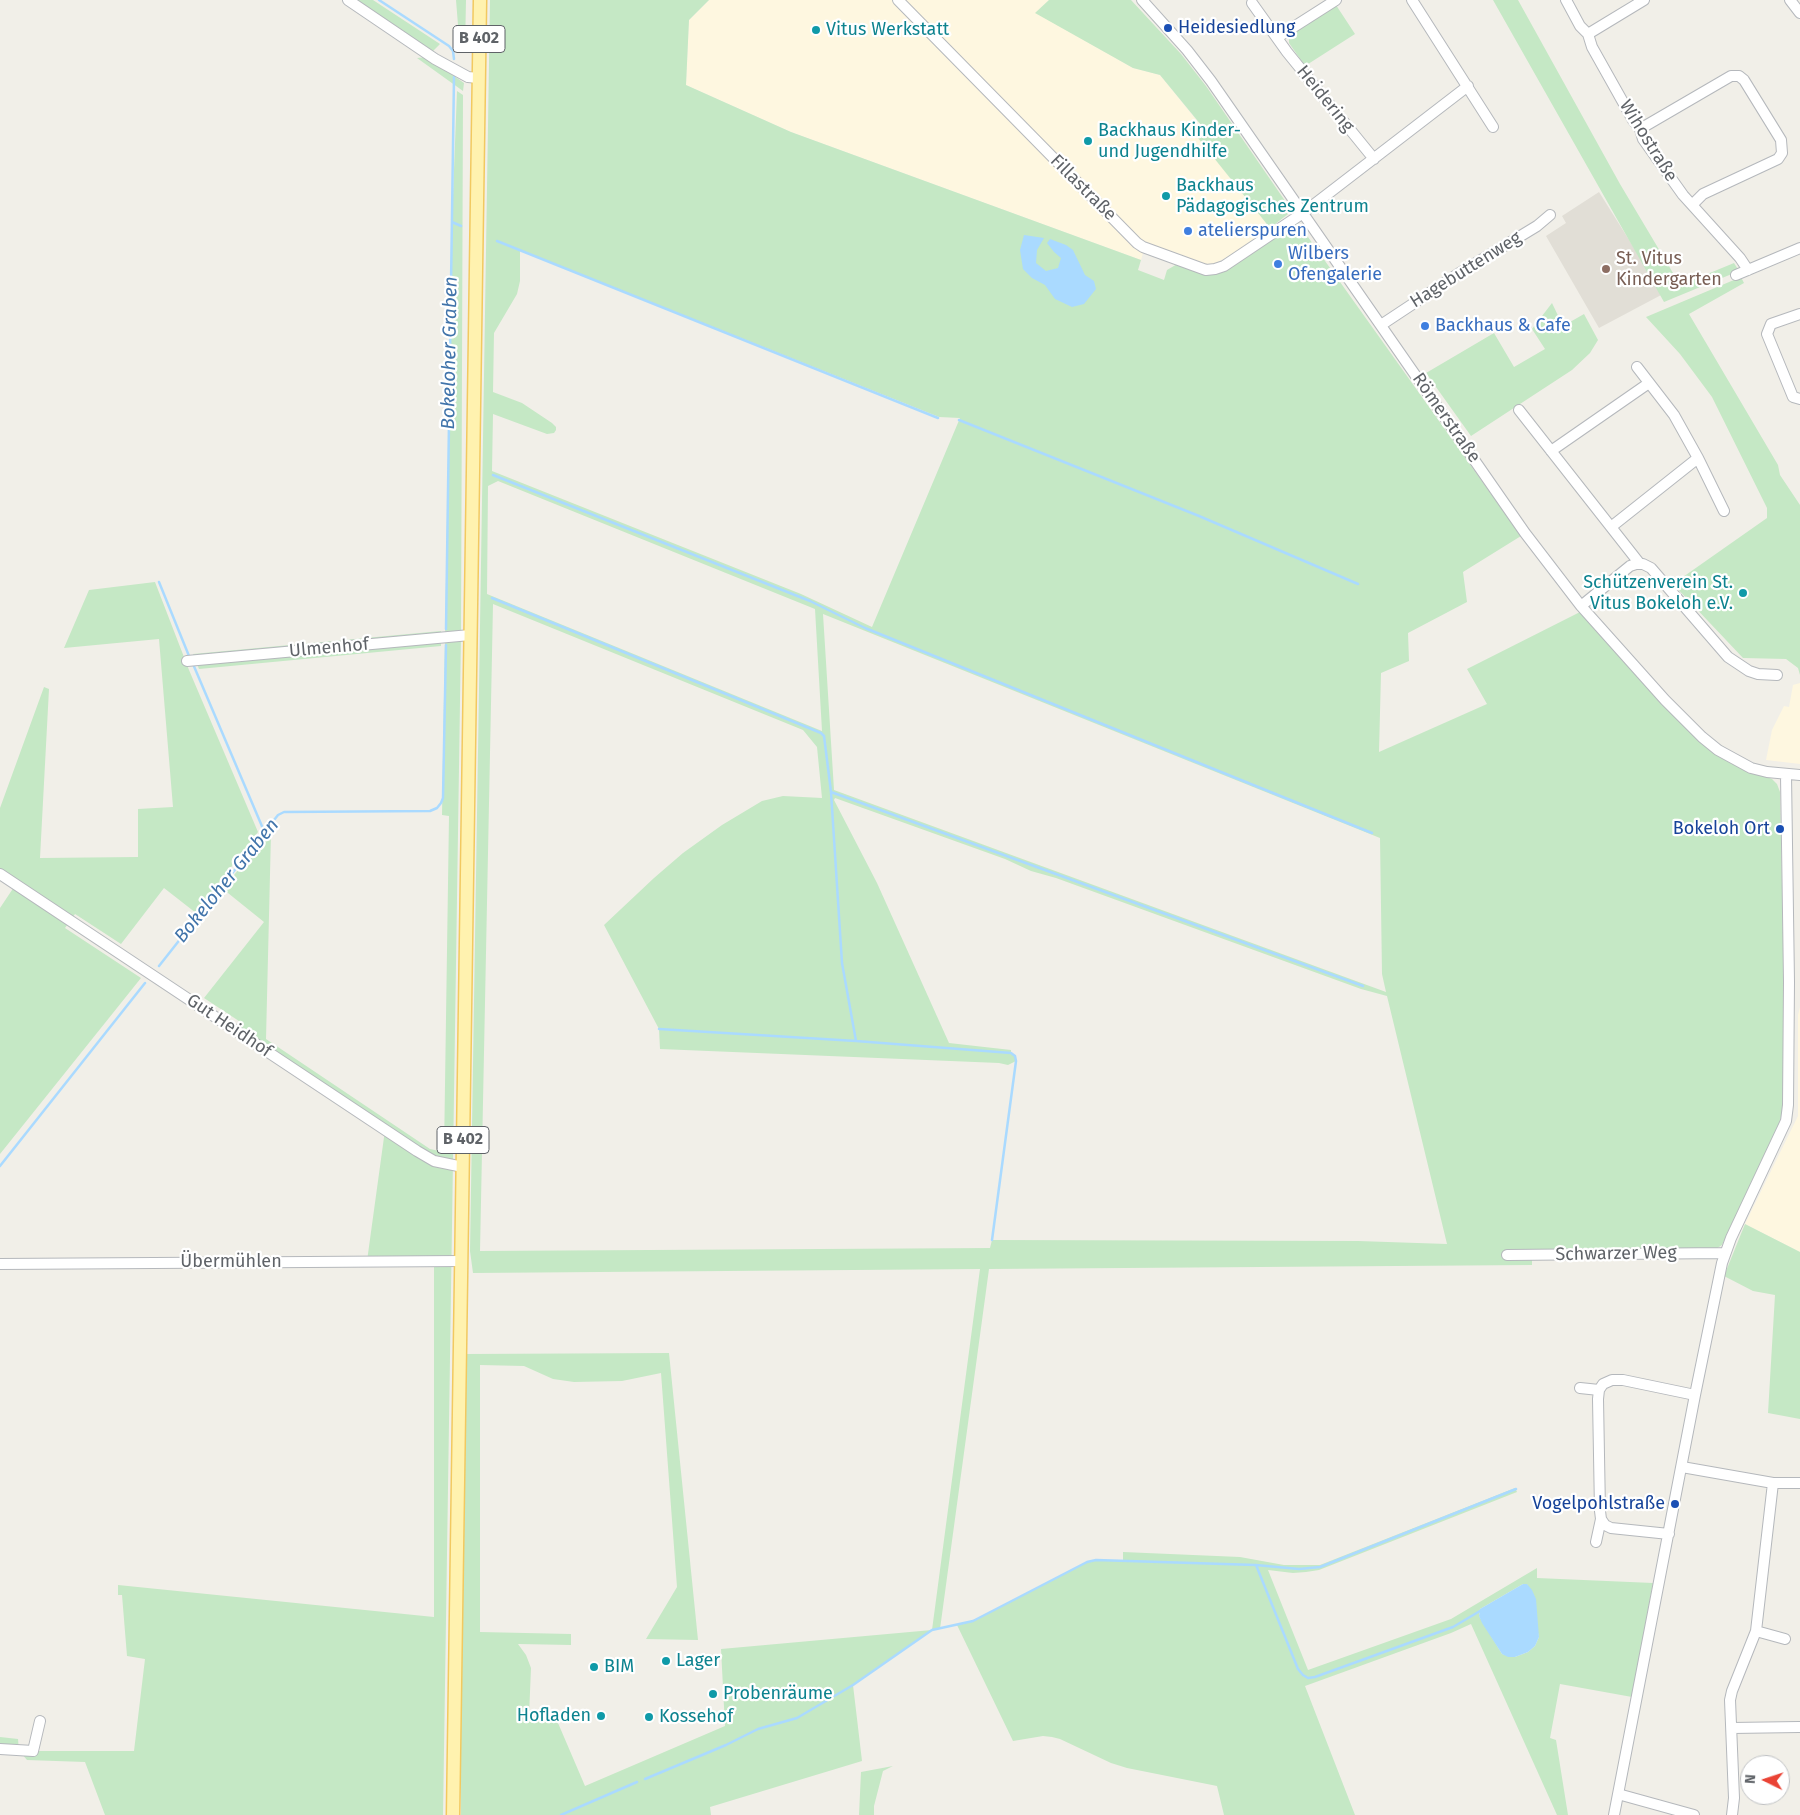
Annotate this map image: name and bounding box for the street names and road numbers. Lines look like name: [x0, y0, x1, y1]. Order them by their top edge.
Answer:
road number: B 402: [453, 26, 505, 52]
street label: Heidering: [1292, 61, 1358, 137]
street label: Wihostraße: [1614, 96, 1682, 186]
street label: Fillastraße: [1045, 150, 1121, 226]
street label: Hagebuttenweg: [1406, 227, 1526, 313]
street label: Römerstraße: [1407, 369, 1485, 467]
street label: Ulmenhof: [288, 634, 370, 662]
street label: Gut Heidhof: [182, 990, 276, 1062]
road number: B 402: [437, 1126, 489, 1154]
street label: Schwarzer Weg: [1555, 1242, 1677, 1266]
street label: Übermühlen: [180, 1251, 282, 1273]

